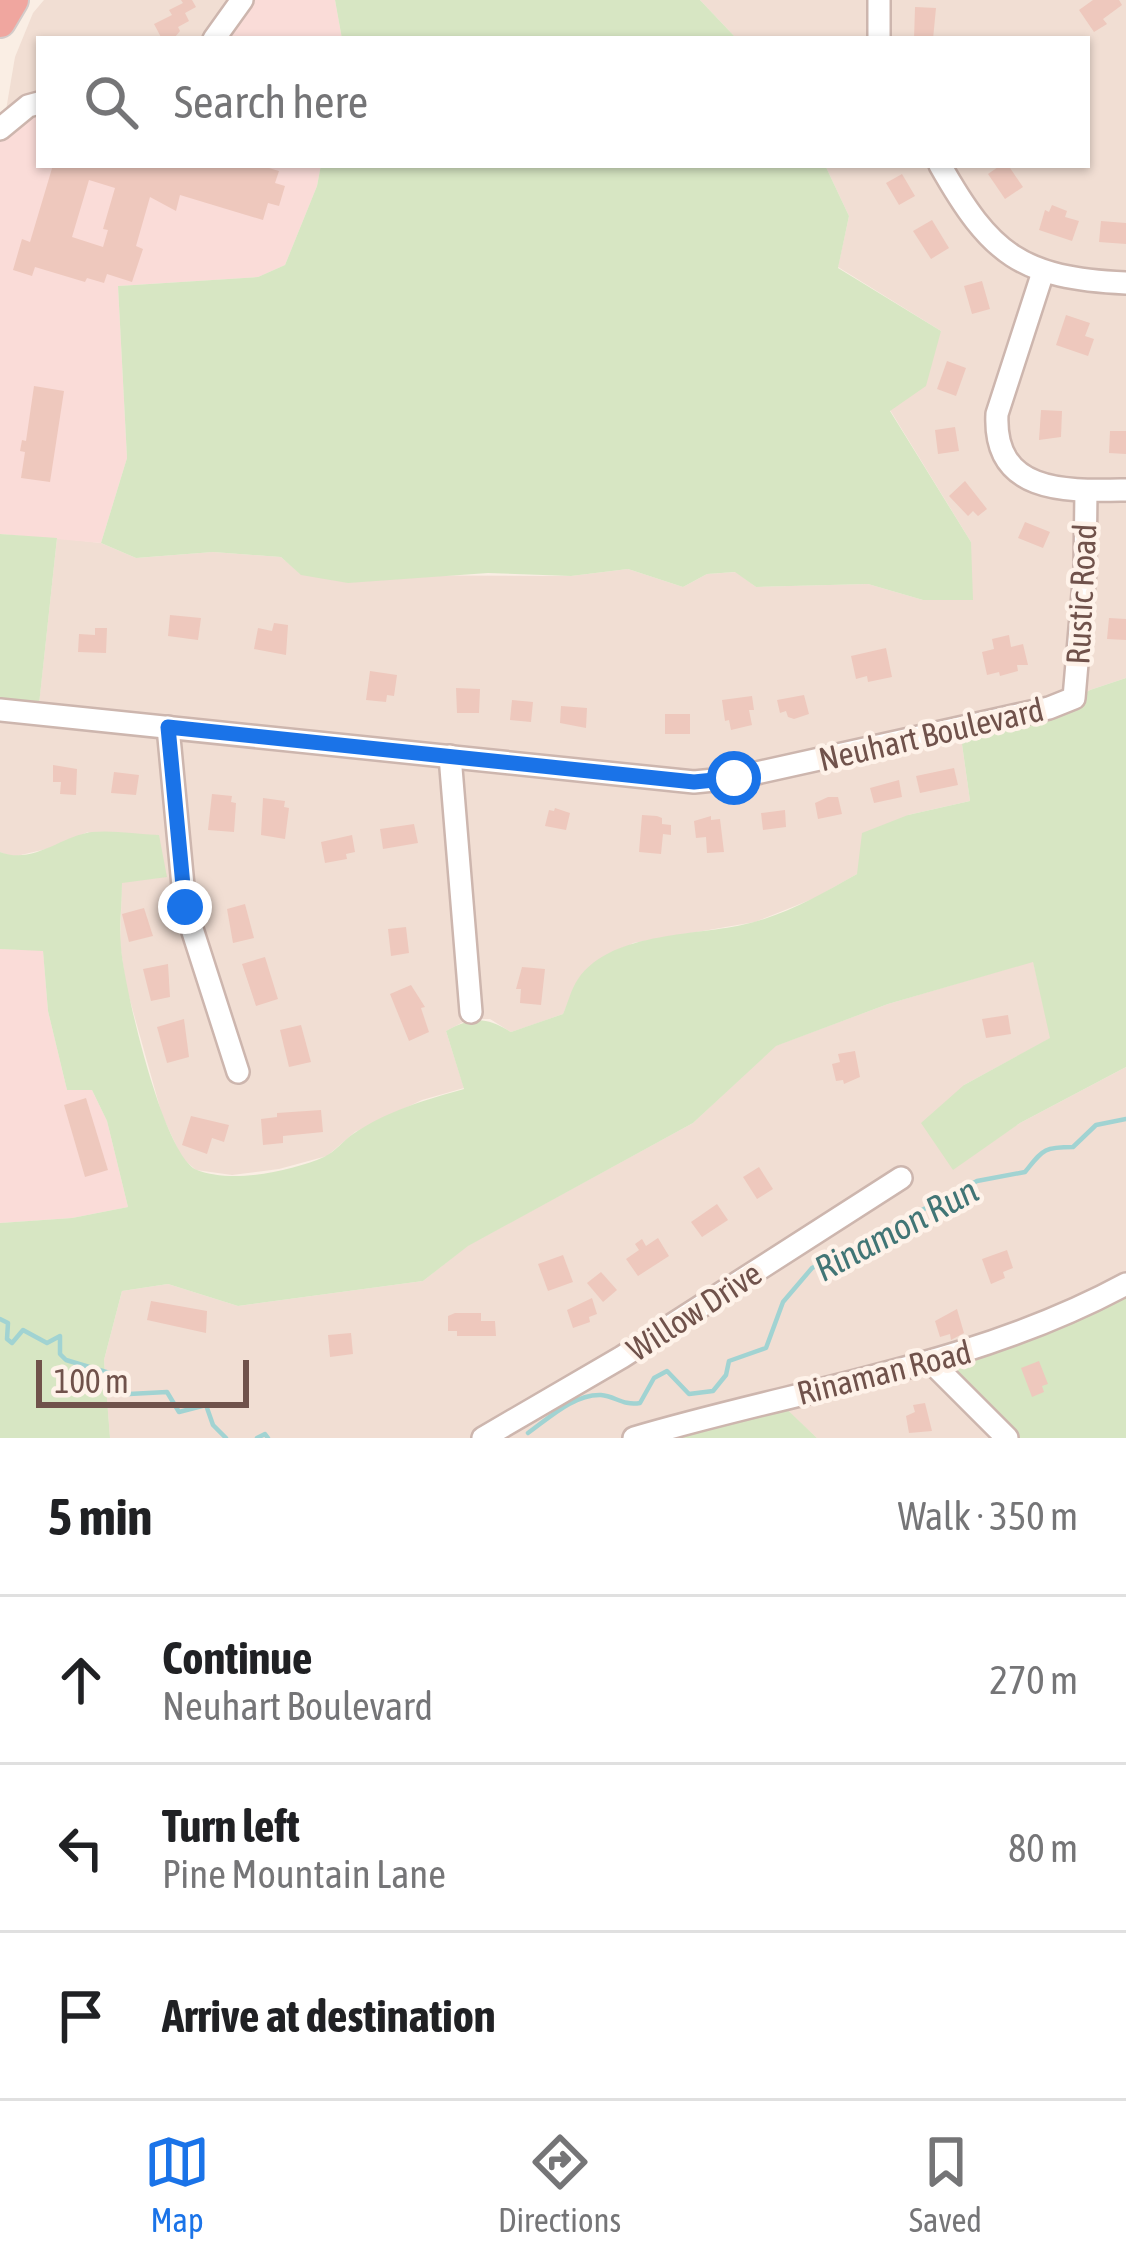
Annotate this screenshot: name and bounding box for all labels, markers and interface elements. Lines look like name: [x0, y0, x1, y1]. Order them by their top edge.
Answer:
search box: [36, 36, 1090, 168]
icon: search: [78, 69, 144, 135]
text: Search here: [174, 76, 368, 128]
street label: Rustic Road: [1058, 523, 1104, 665]
street label: Neuhart Boulevard: [815, 690, 1047, 778]
route start: [707, 751, 761, 805]
route end: [158, 880, 212, 934]
water label: Rinamon Run: [807, 1169, 985, 1289]
street label: Willow Drive: [620, 1254, 768, 1368]
street label: Rinaman Road: [793, 1332, 975, 1412]
scale bar: [36, 1354, 249, 1407]
text: 100 m: [54, 1362, 129, 1400]
text: 5 min: [48, 1487, 152, 1546]
text: Walk · 350 m: [898, 1494, 1078, 1538]
text: Continue: [162, 1632, 313, 1684]
icon: ahead: [48, 1647, 114, 1713]
text: 270 m: [990, 1658, 1078, 1702]
text: Neuhart Boulevard: [162, 1684, 433, 1728]
text: Turn left: [162, 1800, 300, 1852]
icon: left: [48, 1815, 114, 1881]
text: 80 m: [1008, 1826, 1078, 1870]
text: Pine Mountain Lane: [162, 1852, 446, 1896]
icon: arrive: [48, 1983, 114, 2049]
text: Arrive at destination: [162, 1990, 496, 2042]
tab: Map: [144, 2129, 210, 2239]
tab: Directions: [498, 2129, 621, 2239]
tab: Saved: [909, 2129, 982, 2239]

